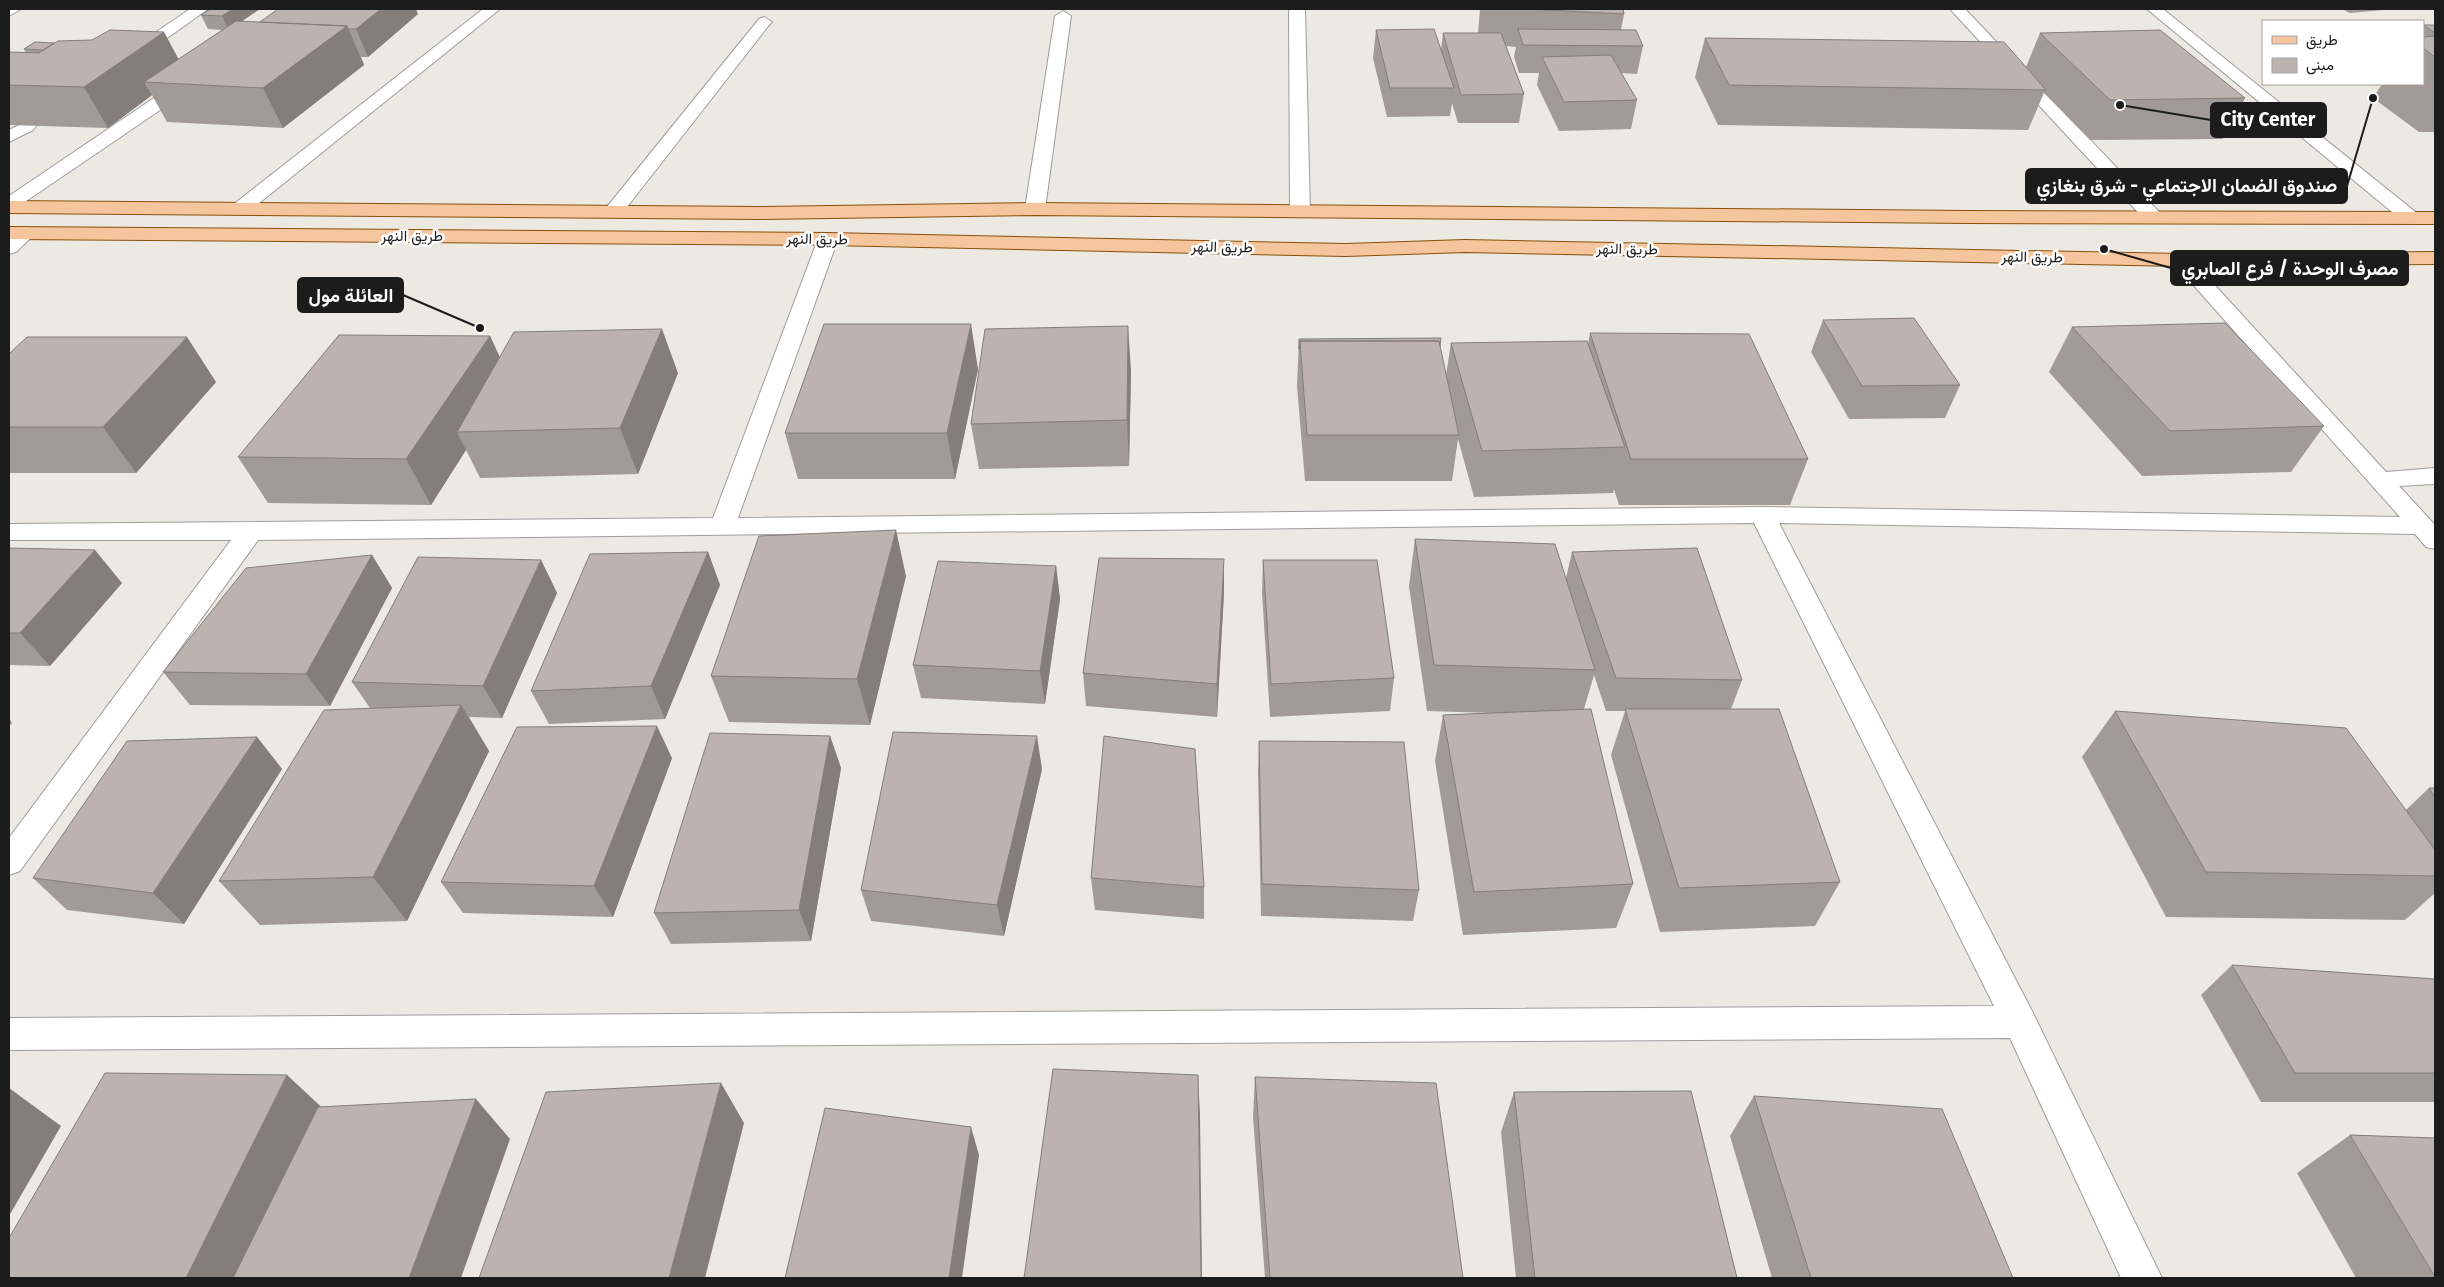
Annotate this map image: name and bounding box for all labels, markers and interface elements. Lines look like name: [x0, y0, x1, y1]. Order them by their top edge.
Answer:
legend: [2262, 20, 2424, 85]
text: طريق: [2306, 31, 2338, 50]
text: مبنى: [2306, 56, 2334, 75]
callout: City Center: [2211, 103, 2326, 137]
text: City Center: [2221, 108, 2316, 131]
callout: صندوق الضمان الاجتماعي - شرق بنغازي: [2026, 169, 2347, 203]
text: صندوق الضمان الاجتماعي - شرق بنغازي: [2037, 174, 2337, 202]
street label: طريق النهر: [380, 227, 443, 246]
street label: طريق النهر: [785, 229, 848, 250]
street label: طريق النهر: [1190, 237, 1253, 258]
street label: طريق النهر: [1595, 239, 1658, 260]
street label: طريق النهر: [2000, 247, 2063, 268]
callout: مصرف الوحدة / فرع الصابري: [2171, 251, 2408, 285]
text: مصرف الوحدة / فرع الصابري: [2181, 257, 2399, 285]
callout: العائلة مول: [298, 278, 403, 312]
text: العائلة مول: [309, 284, 393, 308]

